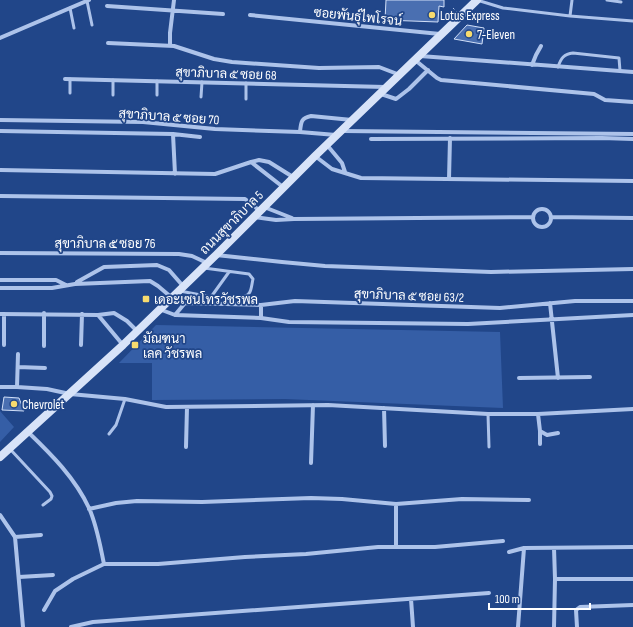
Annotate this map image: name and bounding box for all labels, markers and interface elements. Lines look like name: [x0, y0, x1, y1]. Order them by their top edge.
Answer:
street label: ซอยพันธ์ุไพโรจน์: [313, 2, 403, 31]
place label: Lotus Express: [440, 8, 500, 24]
marker: Lotus Express: [427, 10, 437, 20]
place label: 7-Eleven: [477, 27, 515, 43]
marker: 7-Eleven: [464, 29, 474, 39]
street label: สุขาภิบาล ๕ ซอย 68: [175, 63, 277, 85]
street label: สุขาภิบาล ๕ ซอย 70: [118, 105, 220, 130]
street label: ถนนสุขาภิบาล 5: [196, 187, 267, 258]
street label: สุขาภิบาล ๕ ซอย 76: [55, 235, 156, 253]
street label: สุขาภิบาล ๕ ซอย 63/2: [354, 285, 464, 307]
place label: เดอะเซนโทรวัชรพล: [154, 291, 258, 308]
marker: เดอะเซนโทรวัชรพล: [141, 294, 151, 304]
place label: มัณฑนา เลค วัชรพล: [143, 331, 202, 362]
marker: มัณฑนา เลค วัชรพล: [130, 340, 140, 350]
place label: Chevrolet: [22, 397, 65, 413]
marker: Chevrolet: [9, 399, 19, 409]
scale bar: [489, 585, 590, 611]
text: 100 m: [495, 592, 520, 607]

